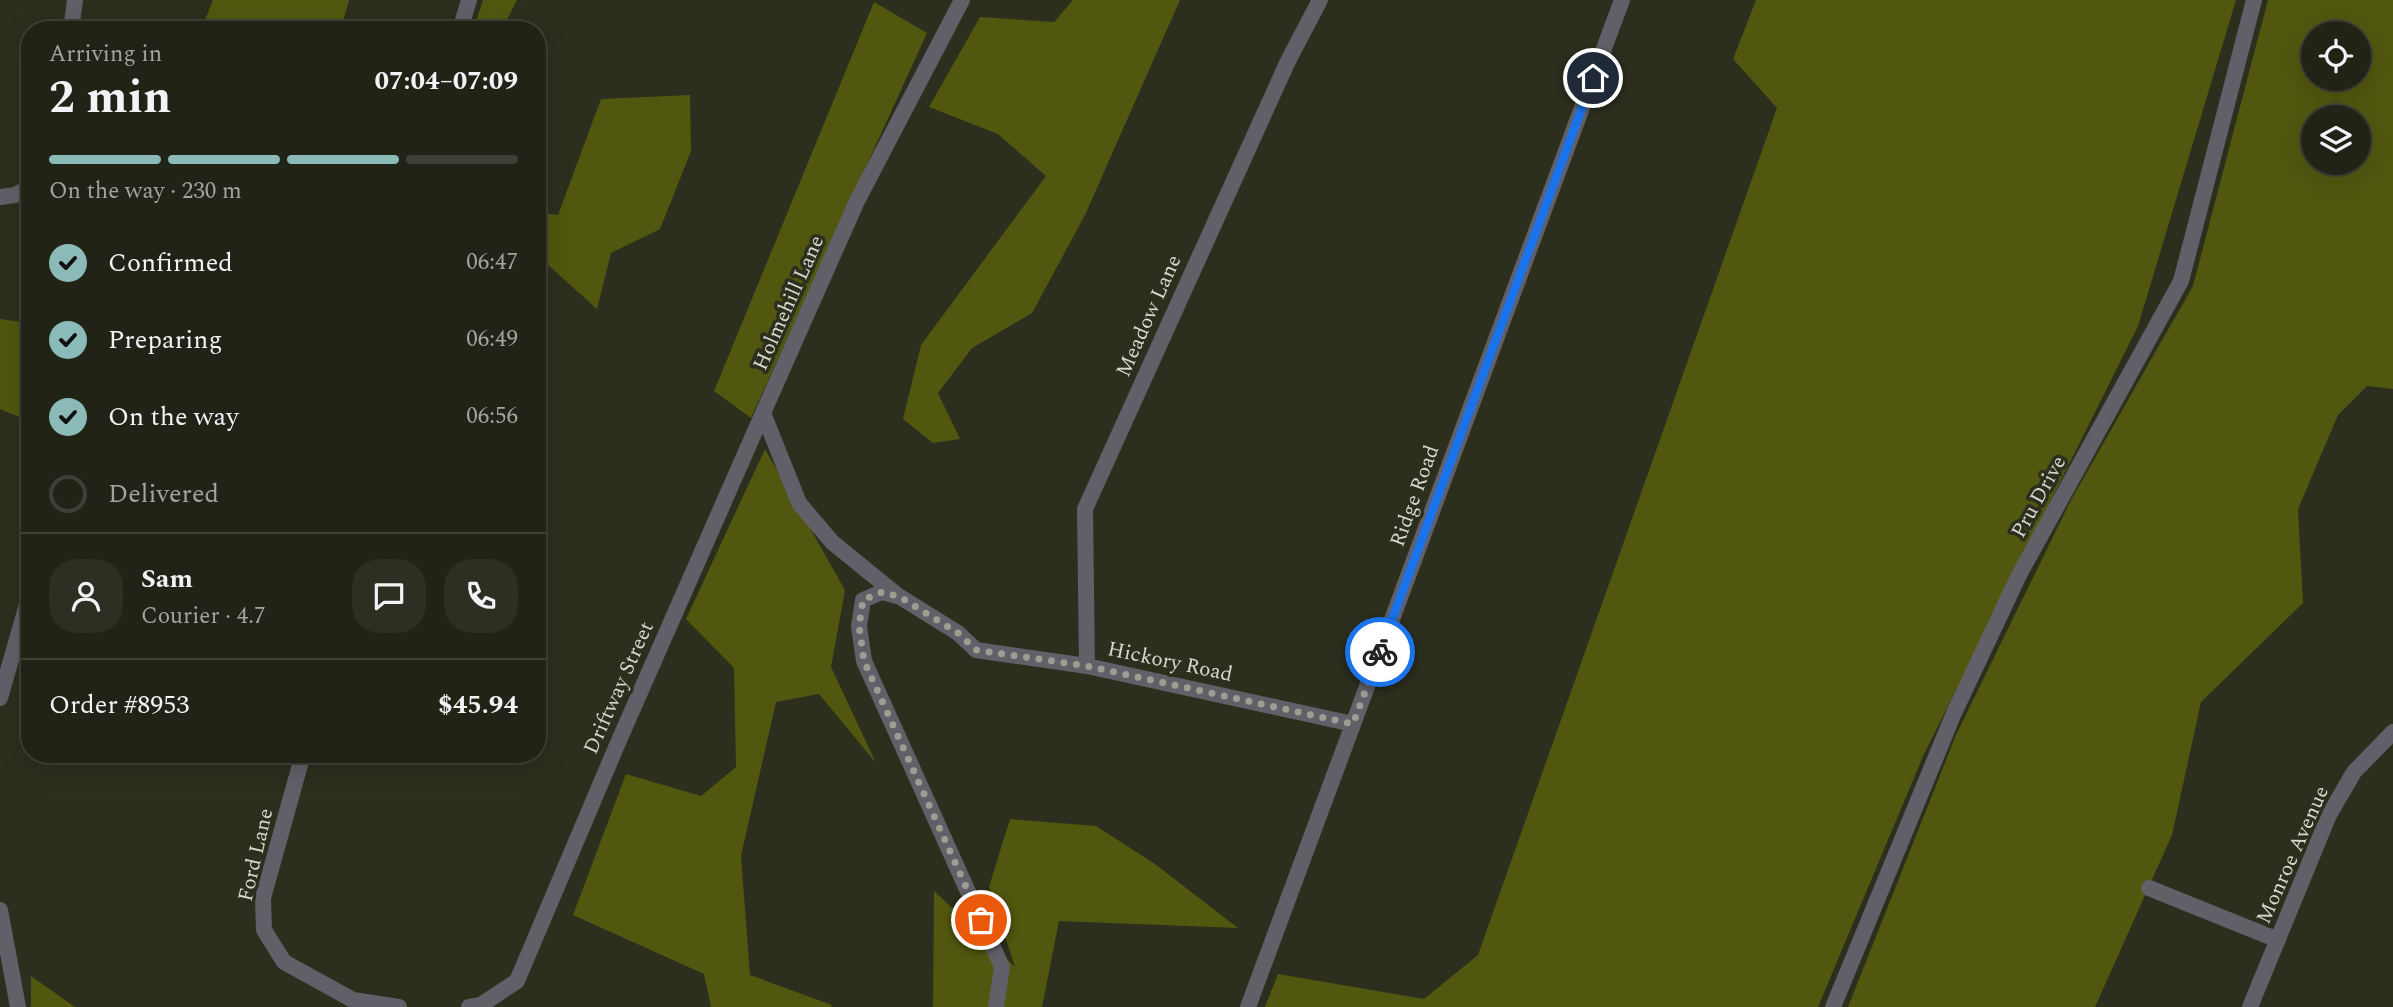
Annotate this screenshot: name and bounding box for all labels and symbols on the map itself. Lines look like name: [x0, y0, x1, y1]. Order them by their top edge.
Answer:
pin: [1563, 48, 1623, 108]
street label: Holmehill Lane: [745, 230, 833, 376]
street label: Meadow Lane: [1108, 250, 1190, 382]
street label: Ridge Road: [1382, 441, 1448, 551]
street label: Pru Drive: [2003, 450, 2075, 544]
street label: Driftway Street: [575, 617, 663, 759]
courier: [1345, 617, 1415, 687]
street label: Hickory Road: [1104, 633, 1236, 691]
street label: Monroe Avenue: [2248, 781, 2338, 929]
street label: Ford Lane: [230, 805, 282, 905]
pin: [951, 890, 1011, 950]

